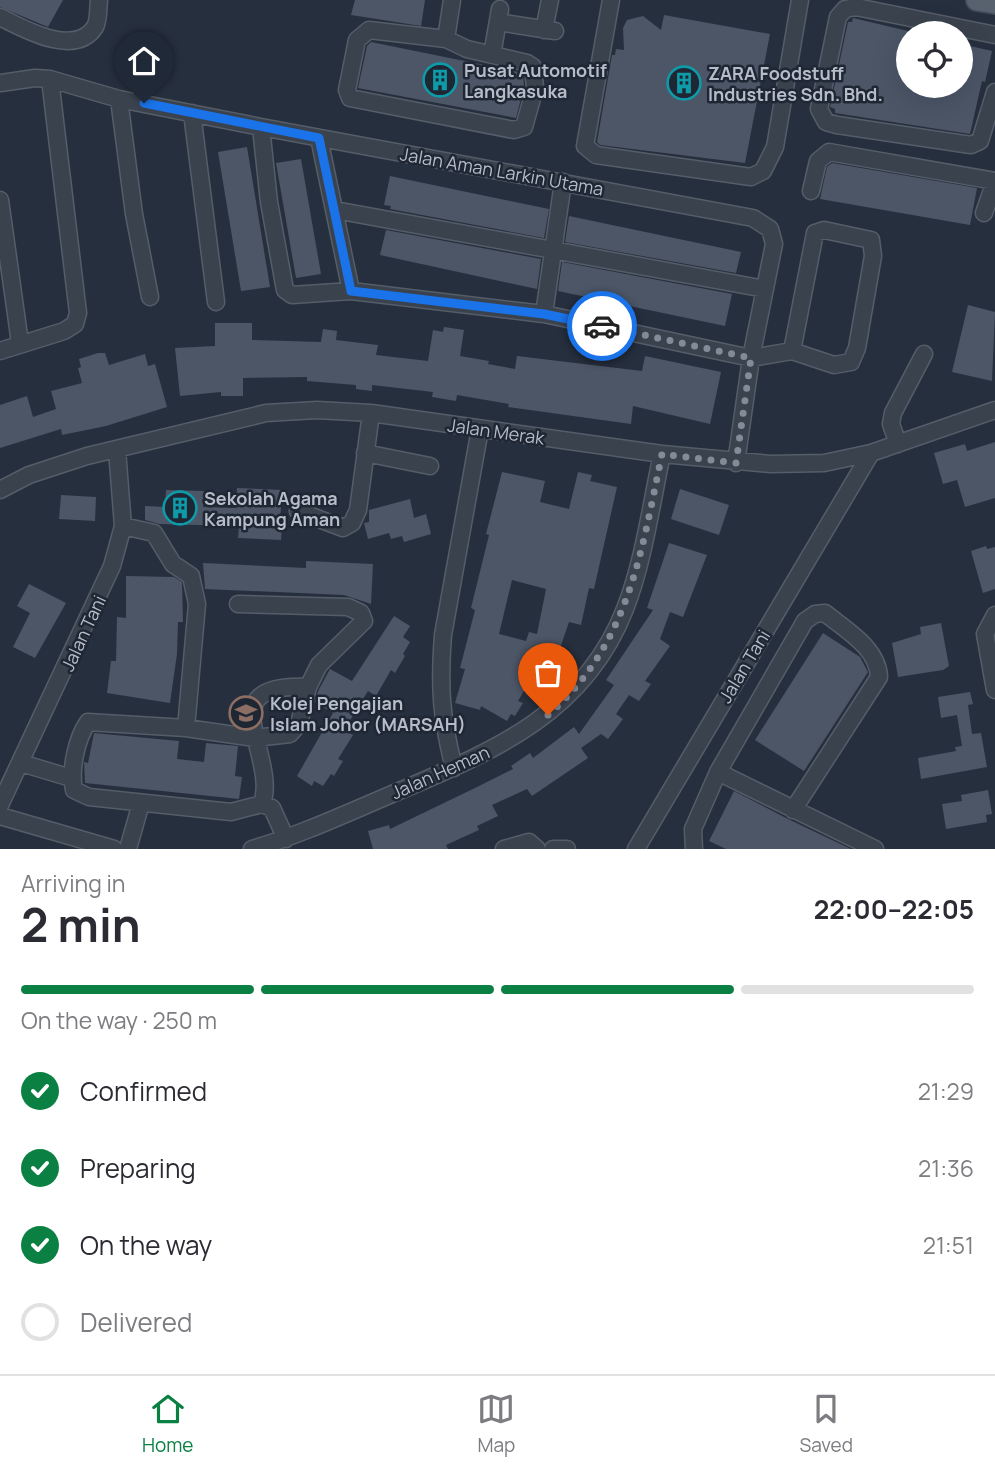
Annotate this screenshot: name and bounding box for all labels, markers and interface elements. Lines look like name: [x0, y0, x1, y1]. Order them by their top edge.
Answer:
map controls: [896, 21, 973, 98]
button: locate: [896, 21, 973, 98]
pin: [114, 31, 174, 103]
icon: home: [125, 42, 163, 80]
place label: Pusat Automotif Langkasuka: [464, 58, 607, 103]
building icon: Pusat Automotif Langkasuka: [421, 61, 459, 99]
place label: ZARA Foodstuff Industries Sdn. Bhd.: [708, 61, 883, 106]
building icon: ZARA Foodstuff Industries Sdn. Bhd.: [665, 64, 703, 102]
street label: Jalan Aman Larkin Utama: [398, 141, 606, 201]
courier: [567, 291, 637, 361]
icon: car: [583, 307, 621, 345]
street label: Jalan Merak: [446, 412, 547, 450]
place label: Sekolah Agama Kampung Aman: [204, 486, 340, 531]
building icon: Sekolah Agama Kampung Aman: [161, 489, 199, 527]
street label: Jalan Tani: [55, 591, 111, 675]
street label: Jalan Tani: [713, 625, 775, 707]
pin: [518, 643, 578, 715]
icon: bag: [529, 654, 567, 692]
place label: Kolej Pengajian Islam Johor (MARSAH): [270, 691, 466, 736]
school or university icon: Kolej Pengajian Islam Johor (MARSAH): [227, 694, 265, 732]
street label: Jalan Heman: [387, 740, 493, 804]
text: Arriving in: [21, 867, 126, 899]
text: 22:00–22:05: [814, 891, 974, 927]
text: 2 min: [21, 893, 141, 956]
text: On the way · 250 m: [21, 1004, 217, 1036]
icon: check: [21, 1072, 59, 1110]
text: Confirmed: [80, 1073, 207, 1109]
text: 21:29: [918, 1075, 974, 1107]
icon: check: [21, 1149, 59, 1187]
text: Preparing: [80, 1150, 196, 1186]
text: 21:36: [918, 1152, 974, 1184]
icon: check: [21, 1226, 59, 1264]
text: On the way: [80, 1227, 212, 1263]
text: 21:51: [923, 1229, 974, 1261]
text: Delivered: [80, 1304, 192, 1340]
tab: Home: [142, 1390, 193, 1458]
tab: Map: [477, 1390, 515, 1458]
tab: Saved: [799, 1390, 853, 1458]

